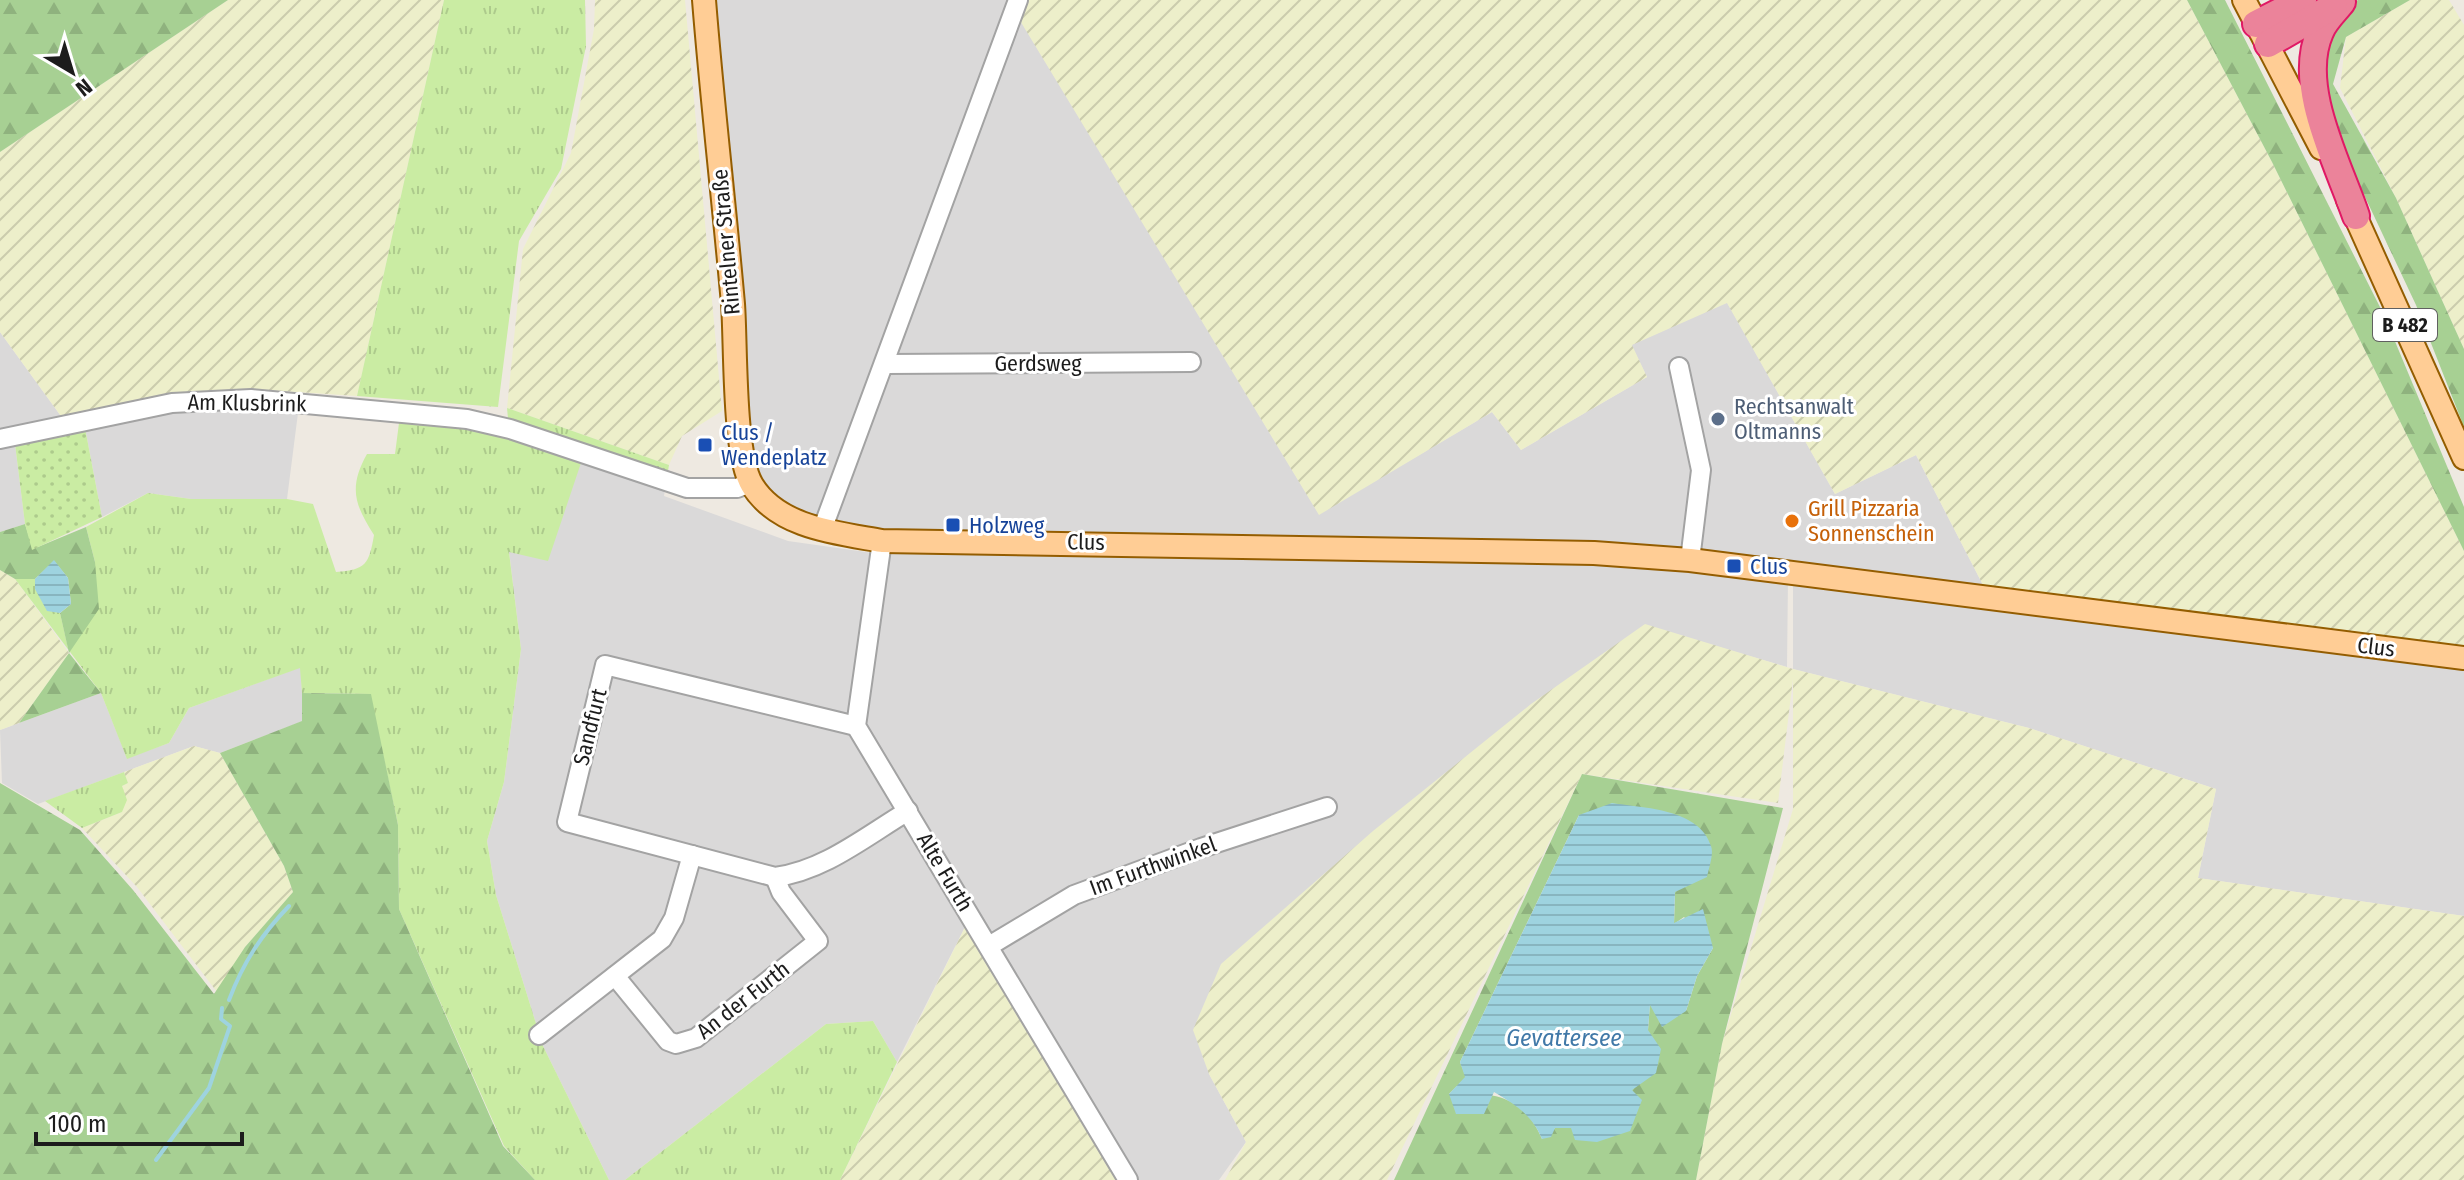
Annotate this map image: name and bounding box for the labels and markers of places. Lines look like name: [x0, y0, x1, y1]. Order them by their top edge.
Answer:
place label: Rechtsanwalt Oltmanns: [1734, 393, 1855, 445]
marker: Rechtsanwalt Oltmanns: [1709, 410, 1727, 428]
place label: Clus / Wendeplatz: [721, 419, 827, 471]
marker: Clus / Wendeplatz: [696, 436, 714, 454]
place label: Grill Pizzaria Sonnenschein: [1808, 495, 1935, 547]
place label: Holzweg: [969, 512, 1045, 539]
marker: Grill Pizzaria Sonnenschein: [1783, 512, 1801, 530]
marker: Holzweg: [944, 516, 962, 534]
place label: Clus: [1750, 553, 1788, 580]
marker: Clus: [1725, 557, 1743, 575]

